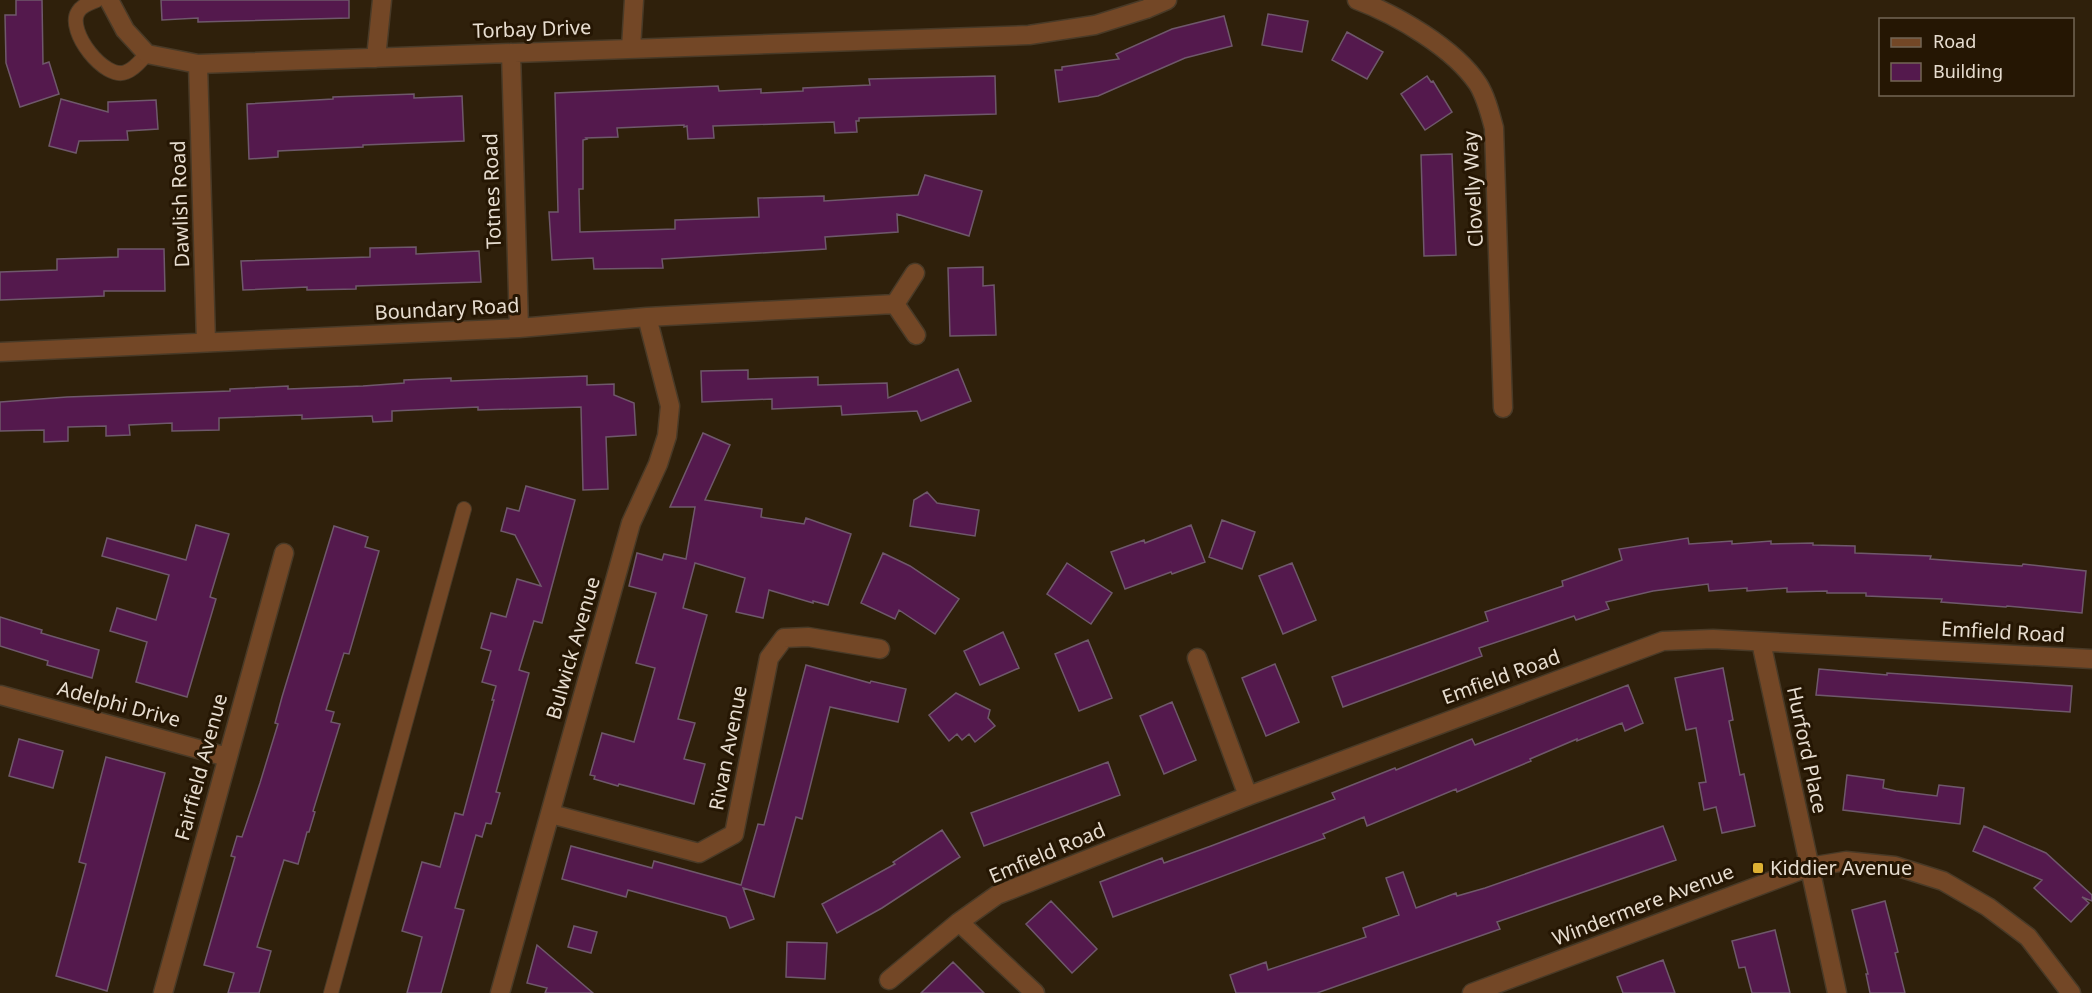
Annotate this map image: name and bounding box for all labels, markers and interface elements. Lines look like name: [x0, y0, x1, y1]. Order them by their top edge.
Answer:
street label: Torbay Drive: [472, 13, 592, 44]
legend: [1879, 18, 2074, 96]
text: Road: [1933, 29, 1976, 53]
text: Building: [1933, 59, 2003, 83]
street label: Clovelly Way: [1456, 129, 1489, 248]
street label: Totnes Road: [476, 133, 507, 249]
street label: Dawlish Road: [164, 140, 195, 268]
street label: Boundary Road: [374, 291, 520, 326]
street label: Bulwick Avenue: [539, 573, 606, 722]
street label: Emfield Road: [1940, 615, 2066, 648]
street label: Emfield Road: [1438, 643, 1564, 710]
street label: Adelphi Drive: [55, 674, 183, 733]
street label: Rivan Avenue: [702, 683, 753, 813]
street label: Hurford Place: [1781, 684, 1834, 816]
street label: Fairfield Avenue: [168, 690, 233, 843]
street label: Emfield Road: [985, 816, 1109, 889]
place label: Kiddier Avenue: [1770, 854, 1912, 881]
street label: Windermere Avenue: [1548, 857, 1738, 952]
marker: Kiddier Avenue: [1751, 861, 1765, 875]

